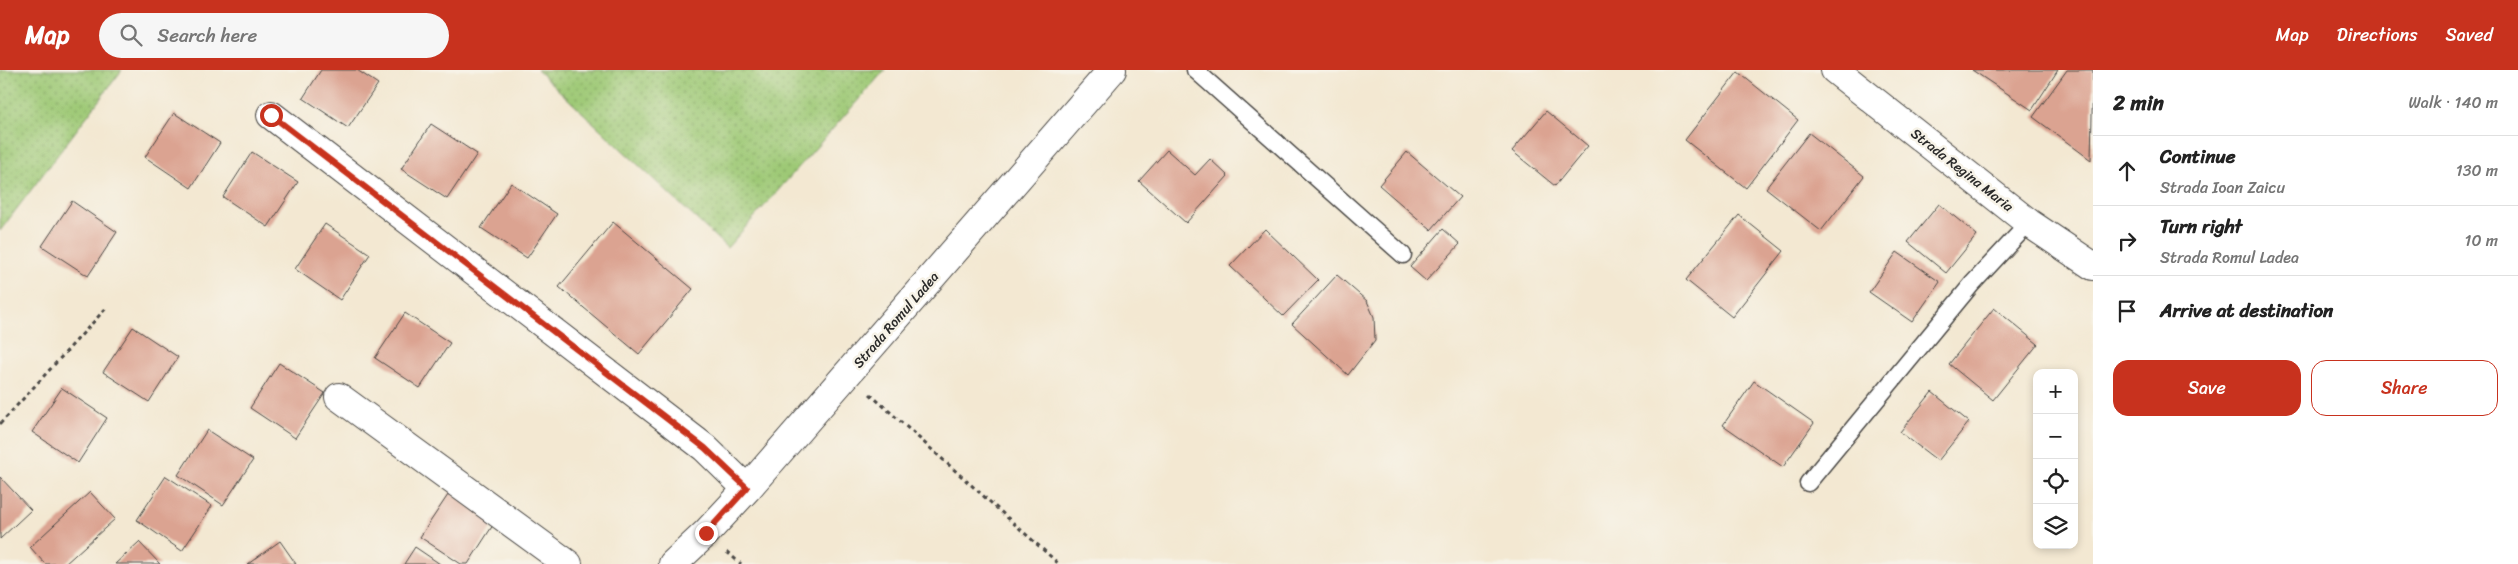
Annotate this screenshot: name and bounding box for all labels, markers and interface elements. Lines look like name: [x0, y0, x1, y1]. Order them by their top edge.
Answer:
search box: [99, 13, 449, 58]
text: Map: [25, 14, 69, 56]
text: Search here: [157, 19, 257, 52]
text: Map: [2276, 19, 2309, 51]
text: Directions: [2337, 19, 2418, 51]
text: Saved: [2446, 19, 2493, 51]
icon: search: [117, 21, 145, 49]
text: 2 min: [2113, 84, 2164, 122]
text: Walk · 140 m: [2409, 88, 2498, 117]
route start: [260, 104, 283, 127]
street label: Strada Regina Maria: [1905, 122, 2020, 219]
text: Continue: [2160, 140, 2236, 173]
text: 130 m: [2456, 156, 2498, 185]
icon: ahead: [2113, 157, 2141, 185]
text: Strada Ioan Zaicu: [2160, 173, 2285, 202]
text: Turn right: [2160, 210, 2242, 243]
text: 10 m: [2465, 226, 2498, 255]
icon: right: [2113, 227, 2141, 255]
text: Strada Romul Ladea: [2160, 243, 2299, 272]
street label: Strada Romul Ladea: [847, 266, 945, 374]
text: Arrive at destination: [2160, 294, 2333, 327]
icon: arrive: [2113, 297, 2141, 325]
button: Save: [2113, 360, 2301, 416]
button: Share: [2311, 360, 2498, 416]
map controls: [2033, 369, 2078, 549]
button: +: [2033, 369, 2078, 414]
button: −: [2033, 414, 2078, 459]
button: locate: [2033, 459, 2078, 504]
button: layers: [2033, 504, 2078, 549]
route end: [695, 522, 718, 545]

